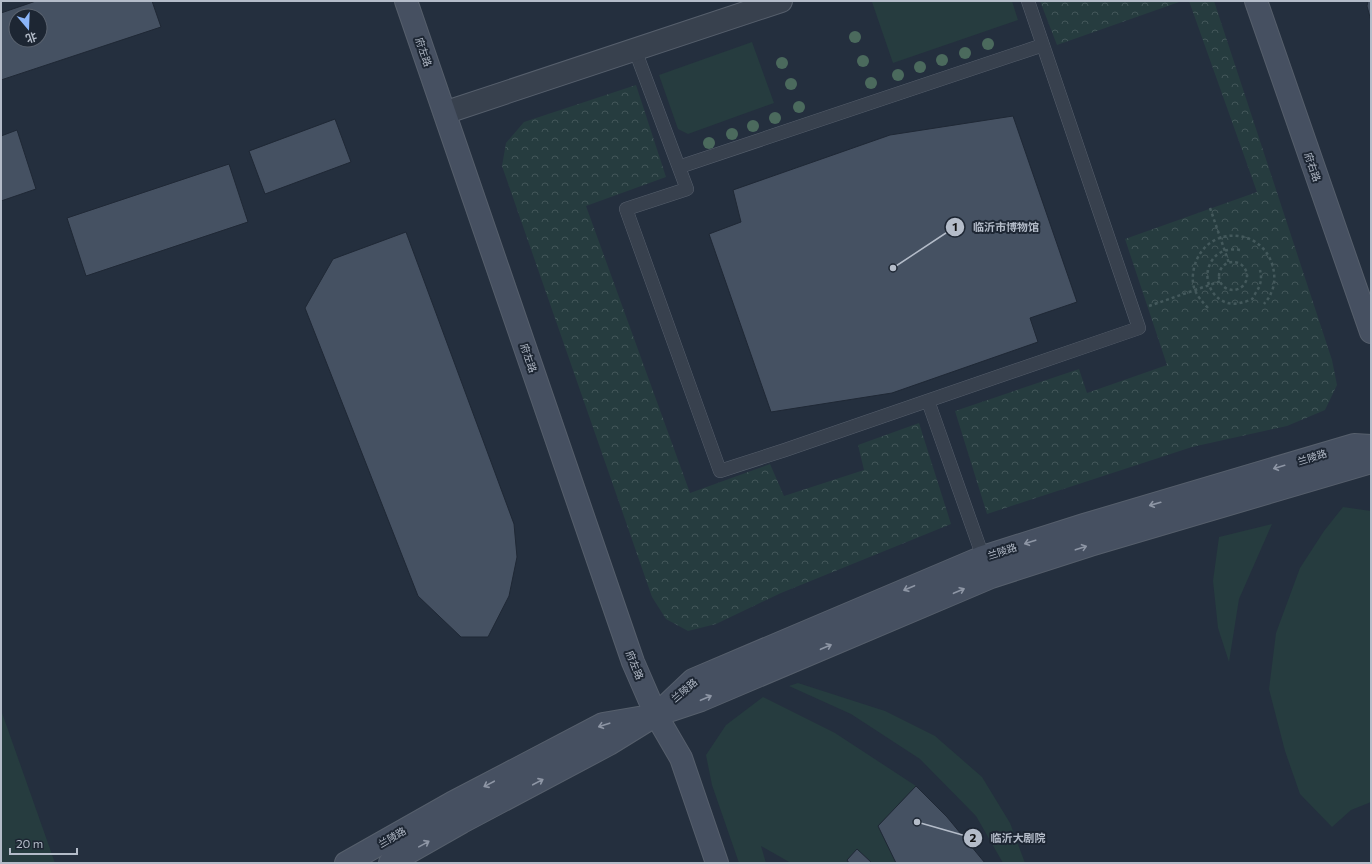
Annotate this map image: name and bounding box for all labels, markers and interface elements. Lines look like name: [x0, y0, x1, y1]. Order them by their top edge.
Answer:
north arrow: [8, 8, 48, 48]
text: 北: [24, 30, 39, 46]
street label: 府左路: [413, 36, 435, 68]
street label: 府右路: [1302, 151, 1324, 183]
callout: 临沂市博物馆: [945, 215, 1047, 238]
text: 1: [952, 219, 958, 233]
text: 临沂市博物馆: [973, 220, 1039, 233]
street label: 府左路: [518, 342, 540, 374]
street label: 兰陵路: [1296, 447, 1328, 467]
one-way arrow: [1273, 464, 1286, 471]
one-way arrow: [1148, 501, 1161, 508]
one-way arrow: [1024, 539, 1037, 546]
street label: 兰陵路: [986, 541, 1018, 561]
one-way arrow: [1075, 544, 1088, 551]
one-way arrow: [903, 585, 915, 592]
one-way arrow: [952, 587, 964, 594]
one-way arrow: [819, 642, 831, 650]
street label: 府左路: [624, 649, 646, 681]
street label: 兰陵路: [669, 676, 699, 704]
one-way arrow: [700, 694, 712, 701]
one-way arrow: [599, 721, 611, 729]
one-way arrow: [532, 778, 544, 785]
one-way arrow: [483, 780, 495, 788]
street label: 兰陵路: [376, 824, 408, 850]
callout: 临沂大剧院: [963, 827, 1054, 850]
scale bar: [10, 830, 77, 856]
text: 2: [970, 830, 977, 844]
text: 临沂大剧院: [991, 831, 1046, 844]
text: 20 m: [16, 836, 43, 850]
one-way arrow: [418, 839, 430, 847]

